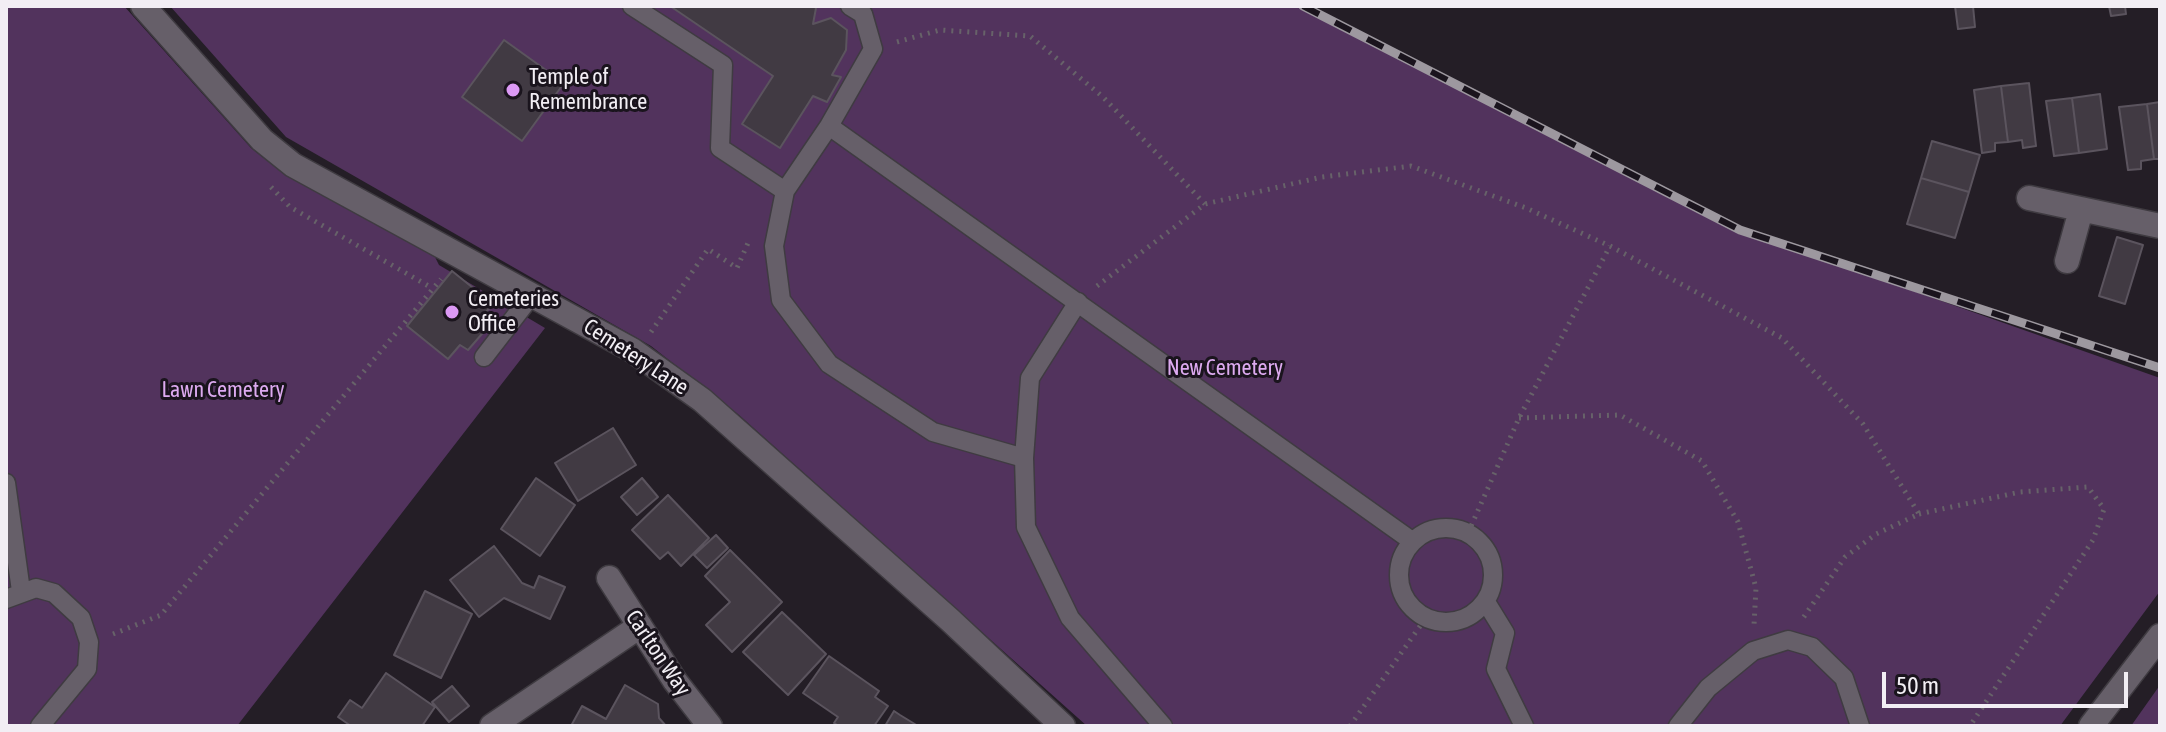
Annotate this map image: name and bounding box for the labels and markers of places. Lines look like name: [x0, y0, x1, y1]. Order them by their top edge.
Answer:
place label: Temple of Remembrance: [529, 64, 647, 116]
marker: Temple of Remembrance: [504, 81, 522, 99]
place label: Cemeteries Office: [468, 286, 559, 338]
marker: Cemeteries Office: [443, 303, 461, 321]

